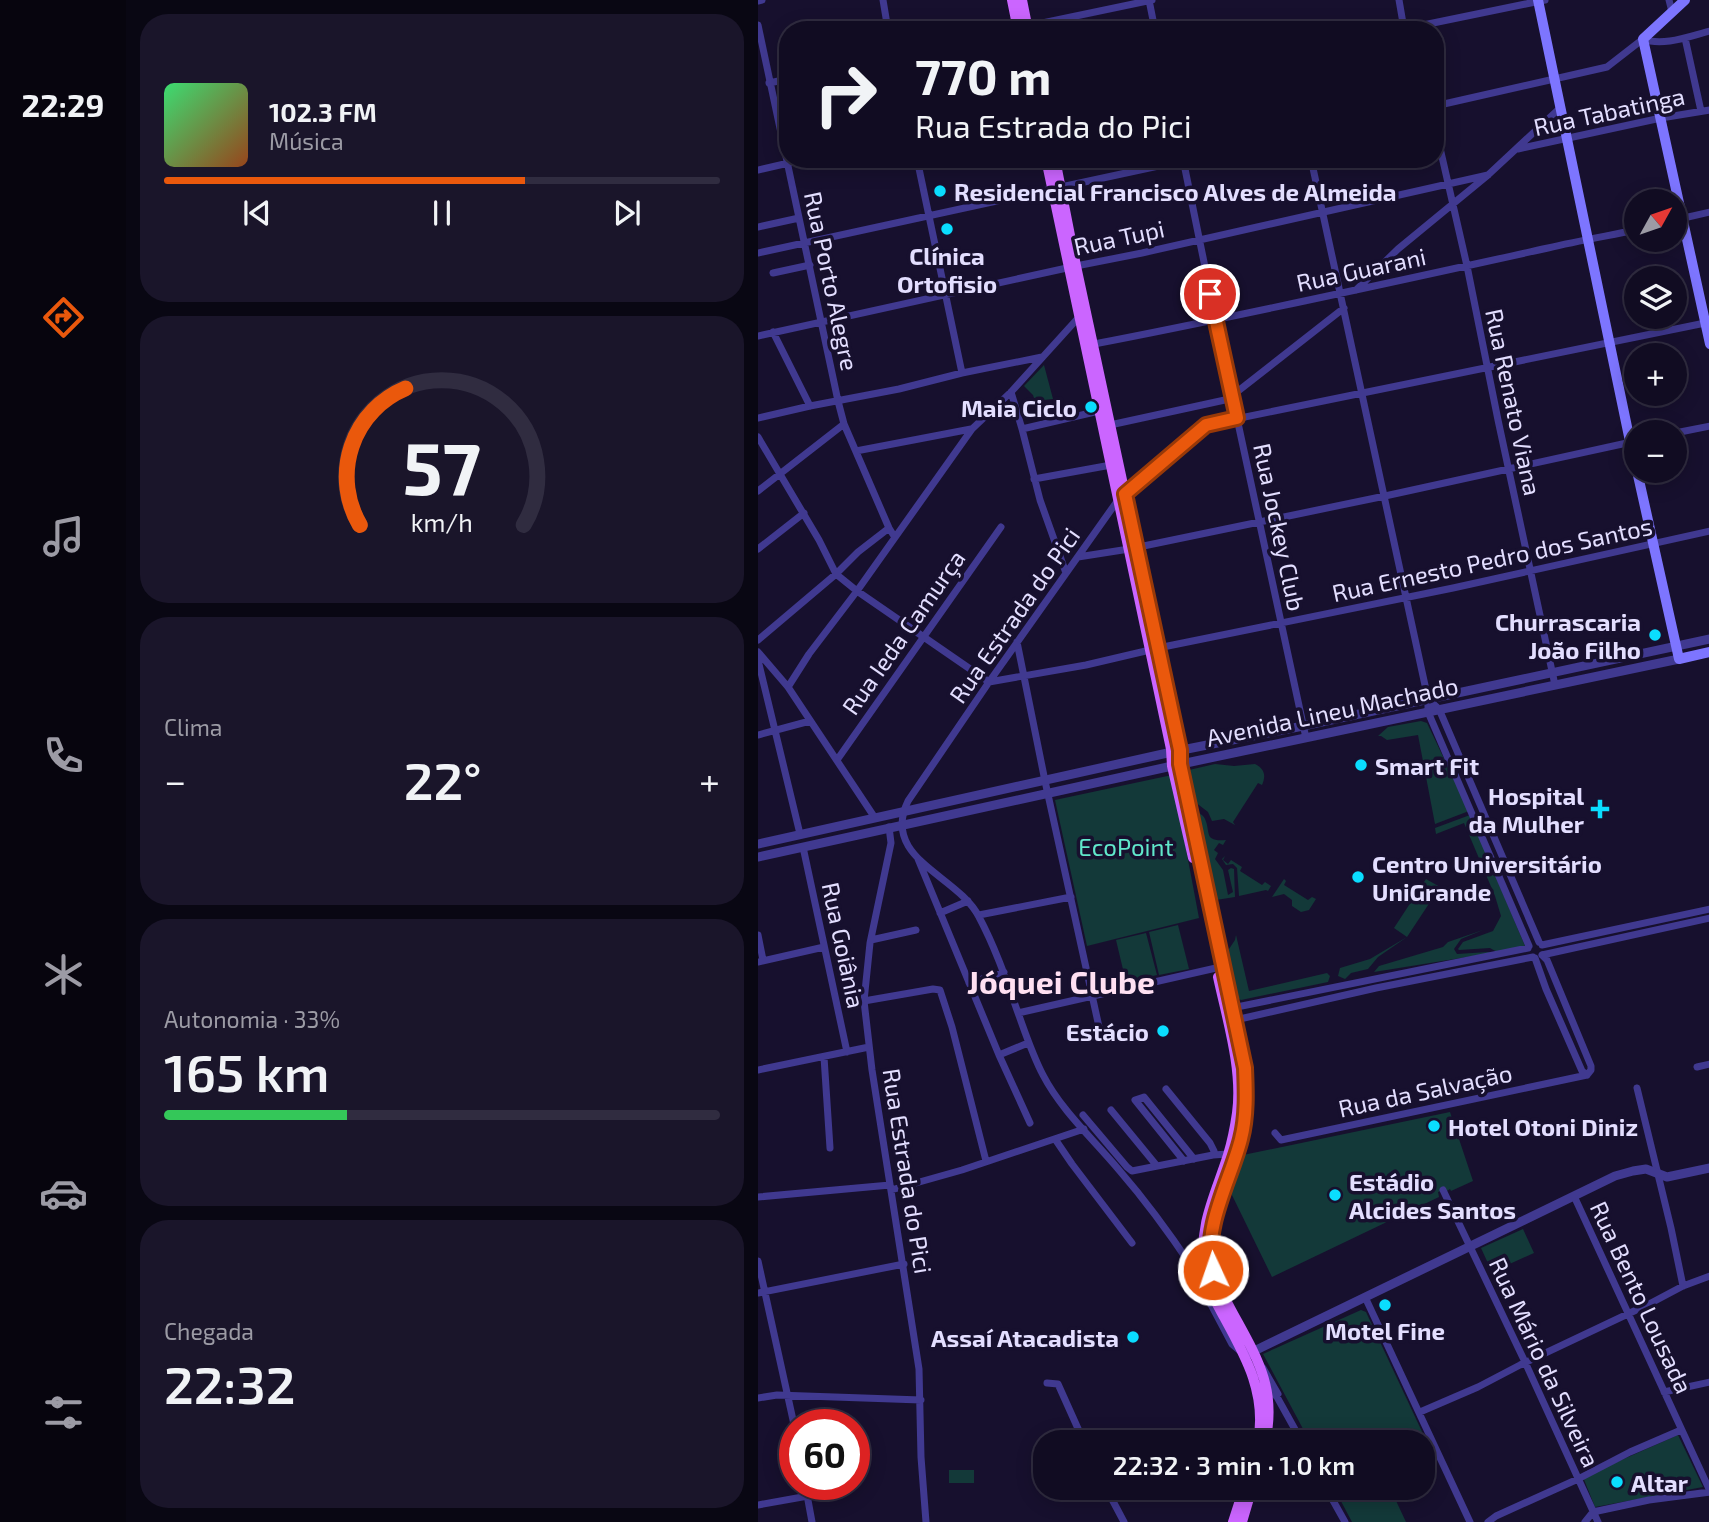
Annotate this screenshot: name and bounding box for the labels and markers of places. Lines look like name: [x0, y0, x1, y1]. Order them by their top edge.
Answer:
place label: Residencial Francisco Alves de Almeida: [954, 177, 1397, 206]
marker: Residencial Francisco Alves de Almeida: [932, 183, 948, 199]
marker: Clínica Ortofisio: [939, 221, 955, 237]
place label: Clínica Ortofisio: [897, 241, 997, 298]
pin: [1180, 264, 1240, 324]
place label: Maia Ciclo: [961, 393, 1077, 422]
marker: Maia Ciclo: [1083, 399, 1099, 415]
place label: Churrascaria João Filho: [1495, 607, 1641, 664]
marker: Churrascaria João Filho: [1647, 627, 1663, 643]
place label: Smart Fit: [1375, 751, 1479, 780]
marker: Smart Fit: [1353, 757, 1369, 773]
place label: Hospital da Mulher: [1469, 781, 1585, 838]
marker: Hospital da Mulher: [1590, 799, 1610, 819]
place label: Centro Universitário UniGrande: [1372, 849, 1602, 906]
marker: Centro Universitário UniGrande: [1350, 869, 1366, 885]
place label: Estácio: [1066, 1017, 1149, 1046]
marker: Estácio: [1155, 1023, 1171, 1039]
place label: Hotel Otoni Diniz: [1448, 1112, 1638, 1141]
marker: Hotel Otoni Diniz: [1426, 1118, 1442, 1134]
place label: Estádio Alcides Santos: [1349, 1167, 1516, 1224]
marker: Estádio Alcides Santos: [1327, 1187, 1343, 1203]
marker: Motel Fine: [1377, 1297, 1393, 1313]
place label: Motel Fine: [1325, 1316, 1445, 1345]
place label: Assaí Atacadista: [931, 1323, 1119, 1352]
marker: Assaí Atacadista: [1125, 1329, 1141, 1345]
place label: Altar: [1631, 1468, 1689, 1497]
marker: Altar: [1609, 1474, 1625, 1490]

